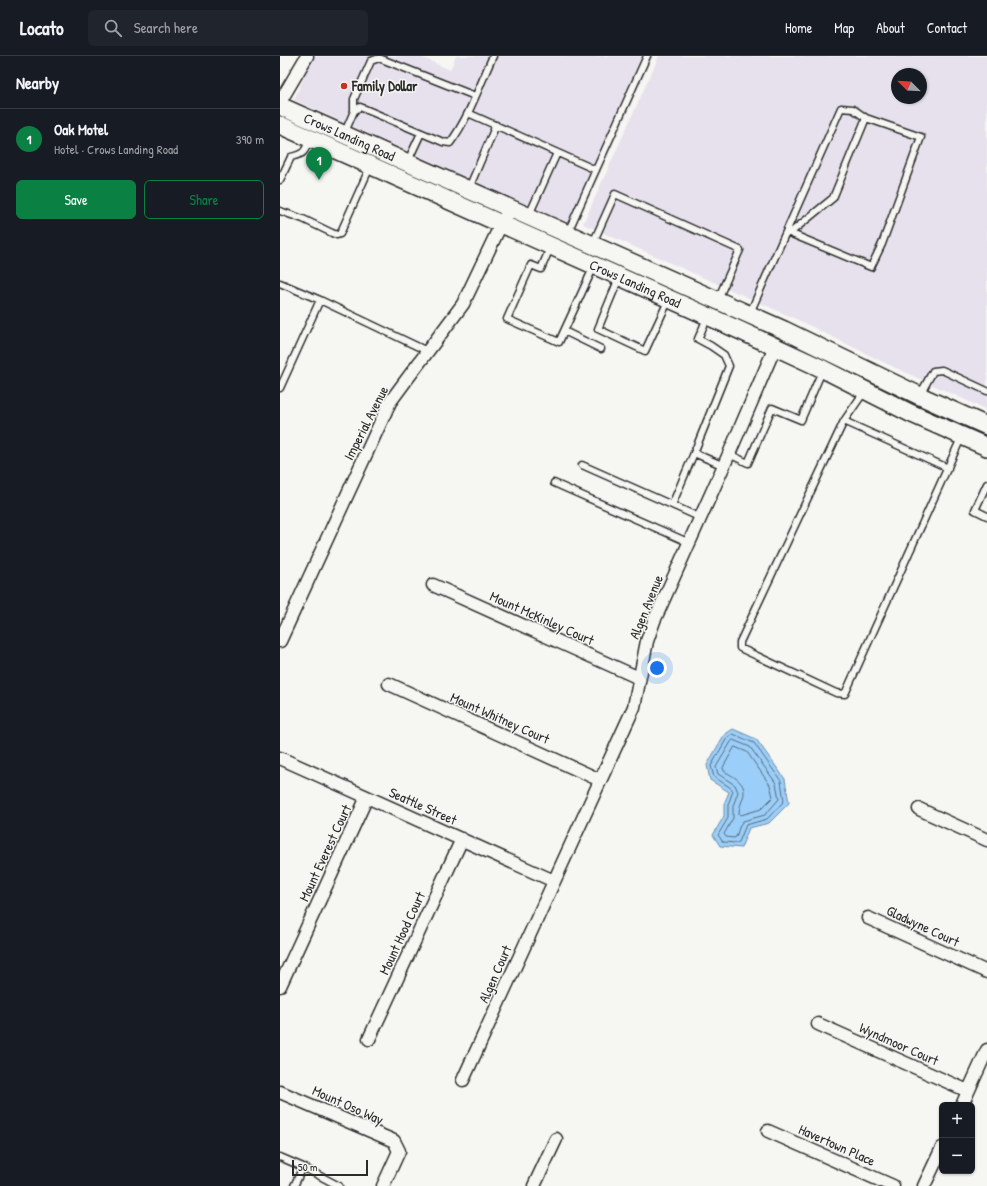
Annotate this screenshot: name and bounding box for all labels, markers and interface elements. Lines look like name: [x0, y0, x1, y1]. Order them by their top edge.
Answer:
search box: [88, 10, 368, 46]
text: Locato: [20, 15, 64, 41]
icon: search: [102, 17, 124, 39]
text: Search here: [134, 17, 198, 38]
text: Home: [785, 18, 812, 37]
text: Map: [834, 18, 854, 37]
text: About: [876, 18, 905, 37]
text: Contact: [927, 18, 967, 37]
north arrow: [891, 68, 927, 104]
text: Nearby: [16, 71, 59, 94]
place label: Family Dollar: [351, 76, 418, 97]
marker: Family Dollar: [339, 81, 349, 91]
street label: Crows Landing Road: [301, 108, 399, 165]
text: Oak Motel: [54, 119, 108, 140]
text: 1: [27, 130, 31, 148]
text: 390 m: [236, 130, 264, 148]
text: Hotel · Crows Landing Road: [54, 140, 178, 158]
pin: 1: [306, 147, 332, 180]
button: Save: [16, 180, 136, 219]
button: Share: [144, 180, 264, 219]
street label: Crows Landing Road: [587, 254, 685, 312]
street label: Imperial Avenue: [339, 382, 393, 464]
street label: Algen Avenue: [624, 572, 668, 642]
street label: Mount McKinley Court: [487, 586, 597, 650]
your location: [647, 658, 667, 678]
street label: Mount Whitney Court: [447, 687, 553, 749]
street label: Seattle Street: [386, 782, 460, 829]
street label: Mount Everest Court: [294, 801, 355, 904]
street label: Mount Hood Court: [374, 888, 429, 977]
street label: Gladwyne Court: [883, 900, 963, 952]
street label: Algen Court: [473, 942, 517, 1006]
street label: Wyndmoor Court: [856, 1018, 942, 1070]
street label: Mount Oso Way: [309, 1080, 387, 1130]
map controls: [939, 1102, 975, 1174]
button: +: [939, 1102, 975, 1138]
street label: Havertown Place: [796, 1119, 879, 1170]
button: −: [939, 1138, 975, 1174]
scale bar: [292, 1158, 368, 1177]
text: 50 m: [298, 1160, 318, 1174]

